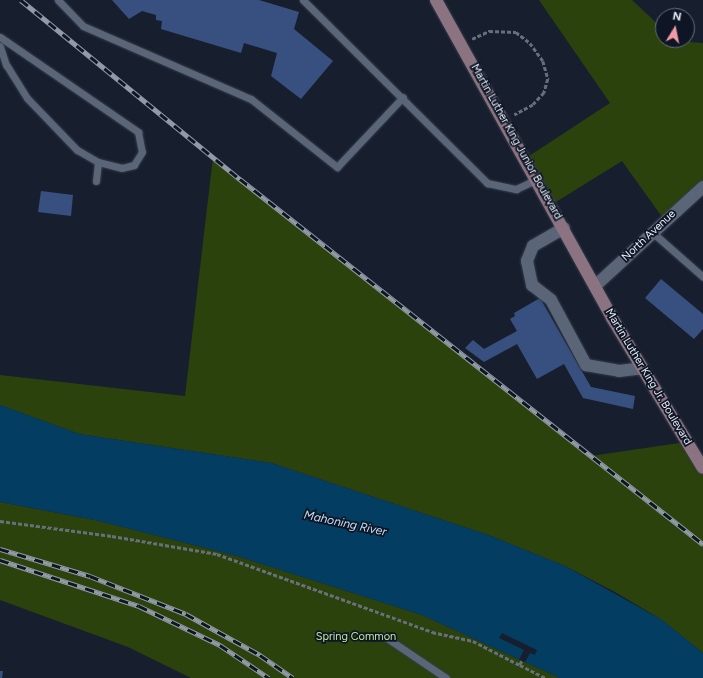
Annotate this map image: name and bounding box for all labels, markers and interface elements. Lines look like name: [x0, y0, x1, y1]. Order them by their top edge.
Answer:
north arrow: [655, 8, 695, 48]
text: N: [672, 10, 682, 24]
street label: Martin Luther King Junior Boulevard: [468, 62, 564, 222]
street label: North Avenue: [619, 208, 679, 264]
street label: Martin Luther King Jr. Boulevard: [602, 306, 694, 448]
water label: Mahoning River: [302, 508, 388, 540]
park label: Spring Common: [316, 630, 396, 644]

